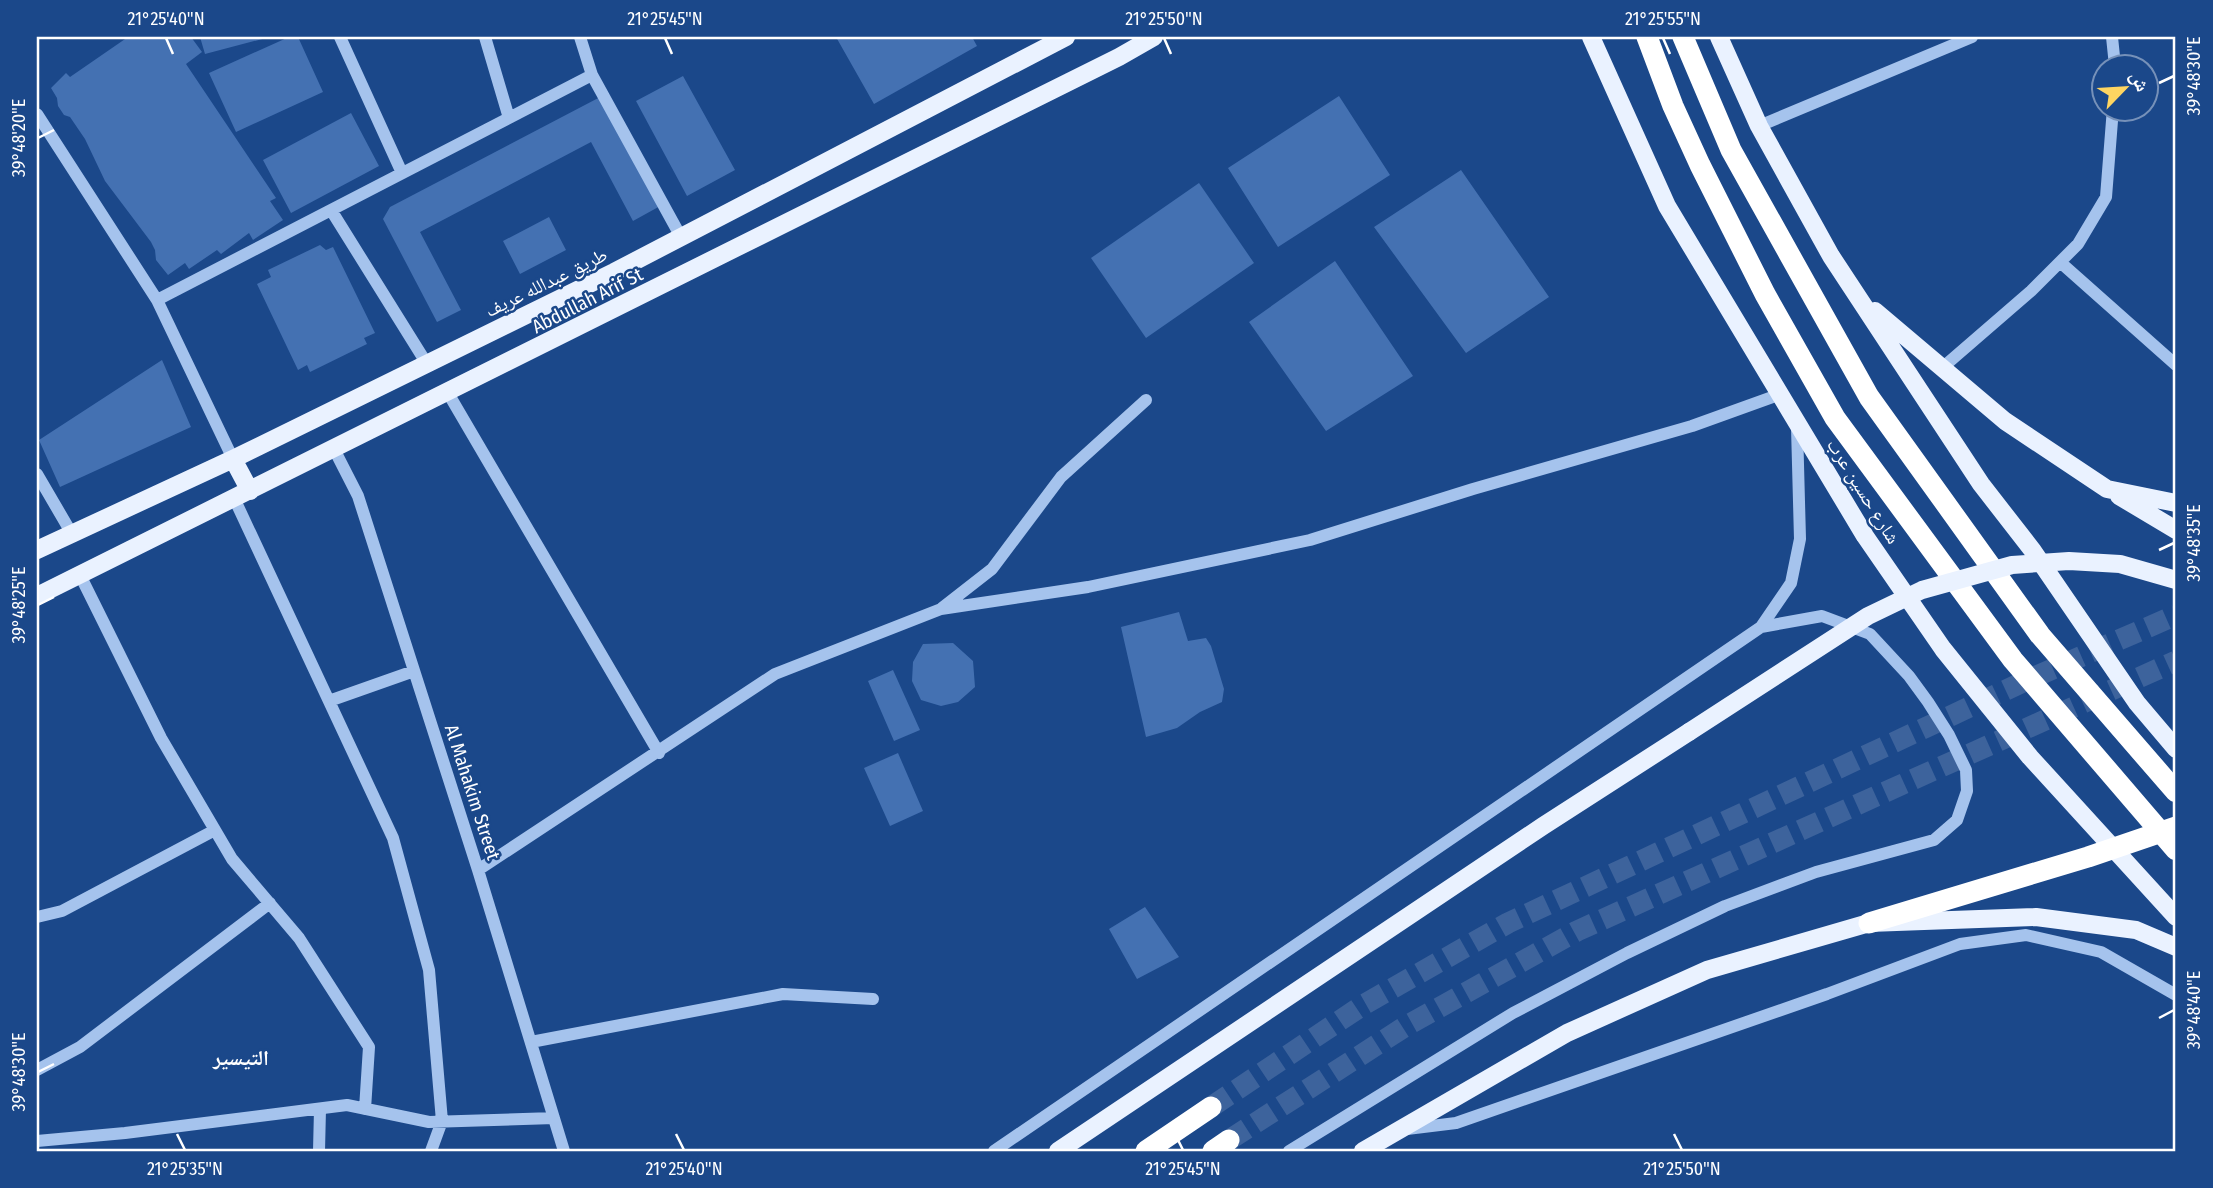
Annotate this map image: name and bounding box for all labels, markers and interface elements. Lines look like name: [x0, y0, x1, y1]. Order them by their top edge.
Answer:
text: 21°25'40"N: [127, 8, 205, 30]
text: 21°25'45"N: [627, 8, 703, 30]
text: 21°25'50"N: [1125, 8, 1203, 30]
text: 21°25'55"N: [1625, 8, 1701, 30]
text: 39°48'30"E: [2183, 37, 2205, 115]
north arrow: [2090, 52, 2160, 122]
text: ش: [2125, 67, 2155, 95]
text: 39°48'20"E: [8, 99, 30, 177]
street label: طريق عبدالله عريف: [481, 243, 611, 322]
street label: Abdullah Arif St: [528, 262, 647, 338]
street label: شارع حسين عرب: [1822, 434, 1905, 548]
text: 39°48'35"E: [2183, 504, 2205, 582]
text: 39°48'25"E: [8, 566, 30, 644]
street label: Al Mahakim Street: [440, 722, 505, 864]
text: 39°48'40"E: [2183, 971, 2205, 1049]
text: 39°48'30"E: [8, 1033, 30, 1111]
district label: التيسير: [212, 1045, 269, 1071]
text: 21°25'35"N: [147, 1158, 223, 1180]
text: 21°25'40"N: [645, 1158, 723, 1180]
text: 21°25'45"N: [1145, 1158, 1221, 1180]
text: 21°25'50"N: [1643, 1158, 1721, 1180]

